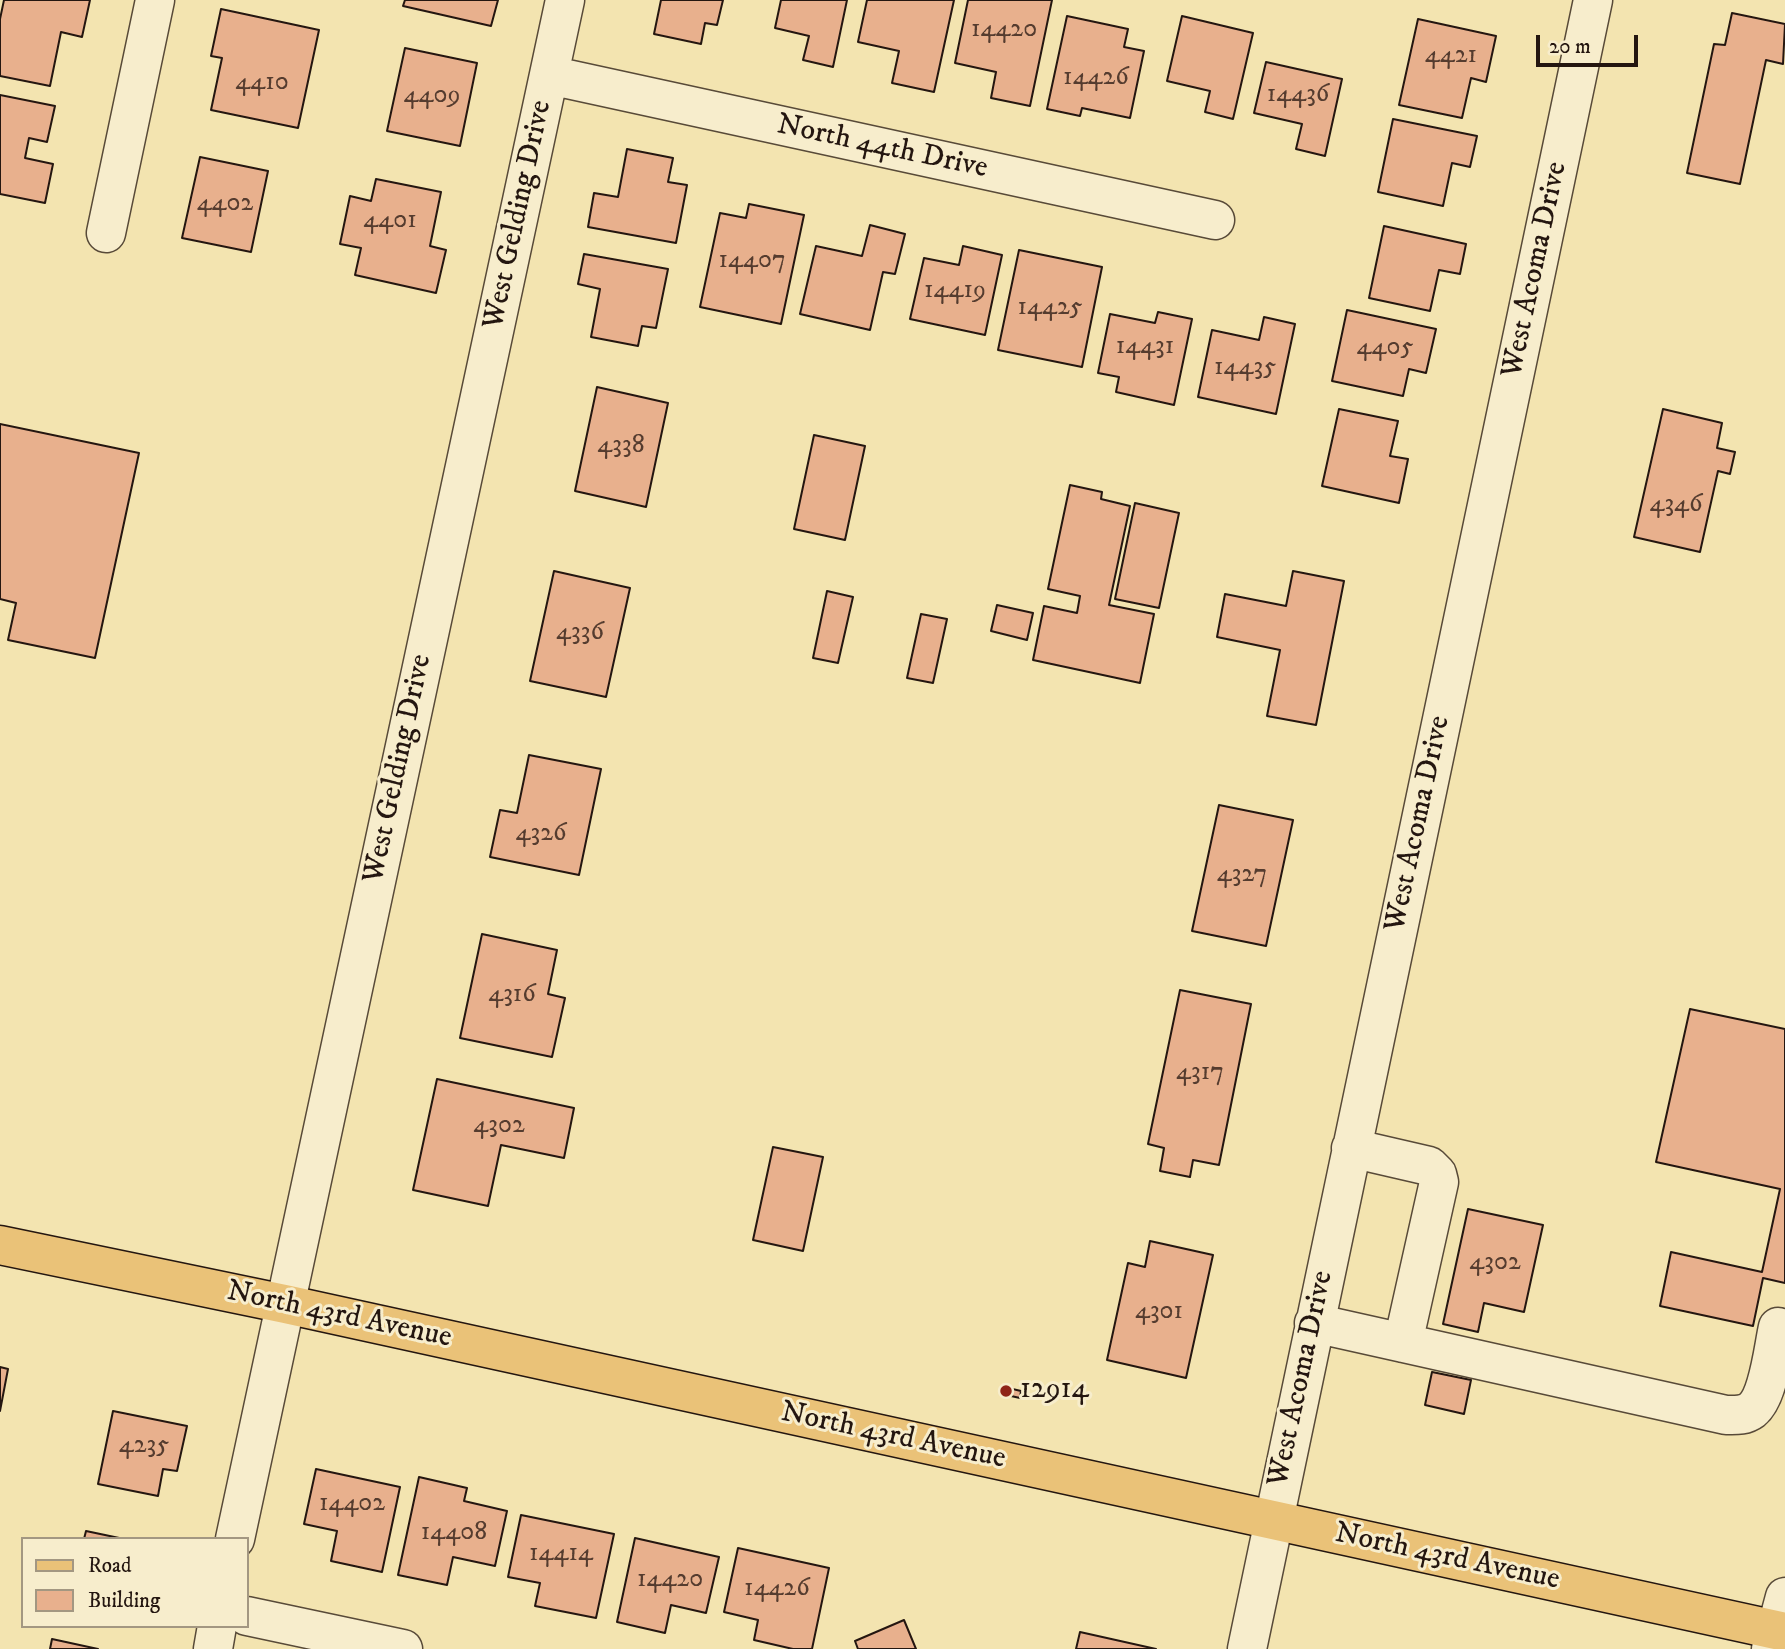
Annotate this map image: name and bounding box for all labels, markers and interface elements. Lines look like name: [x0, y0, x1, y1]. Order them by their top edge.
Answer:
house number: 14420: [971, 15, 1037, 47]
scale bar: [1540, 21, 1642, 65]
text: 20 m: [1549, 34, 1591, 60]
house number: 4421: [1425, 41, 1477, 73]
house number: 14426: [1063, 63, 1129, 95]
house number: 4410: [235, 68, 289, 100]
house number: 14436: [1267, 80, 1329, 112]
house number: 4409: [404, 81, 460, 113]
street label: West Gelding Drive: [477, 97, 561, 333]
street label: North 44th Drive: [773, 108, 991, 188]
street label: West Acoma Drive: [1496, 159, 1576, 381]
house number: 4402: [197, 189, 253, 221]
house number: 4401: [363, 206, 417, 238]
house number: 14407: [718, 246, 786, 278]
house number: 14419: [924, 276, 986, 308]
house number: 14425: [1017, 293, 1083, 325]
house number: 14431: [1116, 332, 1174, 364]
house number: 4405: [1357, 333, 1413, 365]
house number: 14435: [1214, 353, 1276, 385]
house number: 4338: [597, 431, 645, 463]
house number: 4346: [1649, 490, 1703, 522]
house number: 4336: [556, 618, 604, 650]
street label: West Gelding Drive: [357, 651, 441, 887]
street label: West Acoma Drive: [1379, 713, 1459, 935]
house number: 4326: [516, 819, 566, 851]
house number: 4327: [1217, 860, 1267, 892]
house number: 4316: [488, 980, 536, 1012]
house number: 4317: [1176, 1058, 1224, 1090]
house number: 4302: [473, 1111, 525, 1143]
house number: 4302: [1469, 1248, 1521, 1280]
street label: West Acoma Drive: [1262, 1268, 1342, 1490]
street label: North 43rd Avenue: [223, 1275, 455, 1357]
house number: 4301: [1135, 1297, 1183, 1329]
place label: 12914: [1020, 1373, 1089, 1409]
marker: 12914: [998, 1383, 1014, 1399]
street label: North 43rd Avenue: [777, 1396, 1009, 1478]
house number: 4235: [119, 1431, 169, 1463]
house number: 14402: [319, 1489, 385, 1521]
street label: North 43rd Avenue: [1331, 1517, 1563, 1599]
house number: 14408: [421, 1518, 487, 1550]
legend: [21, 1537, 248, 1628]
house number: 14414: [529, 1539, 593, 1571]
text: Road: [88, 1553, 132, 1579]
house number: 14420: [637, 1565, 703, 1597]
house number: 14426: [744, 1574, 810, 1606]
text: Building: [88, 1588, 160, 1614]

